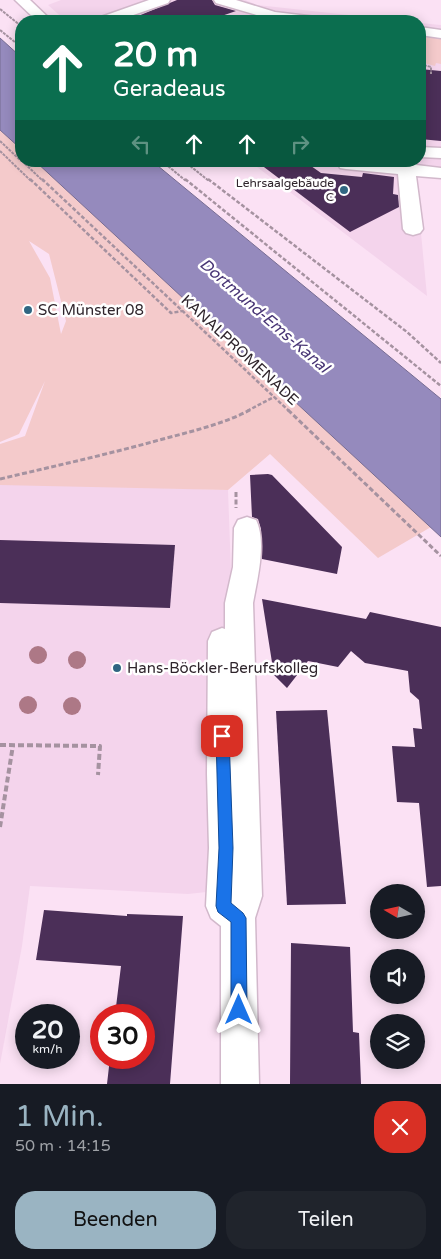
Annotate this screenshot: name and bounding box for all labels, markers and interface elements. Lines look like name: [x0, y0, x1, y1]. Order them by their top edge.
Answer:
text: 20 m: [113, 34, 198, 76]
icon: ahead: [30, 35, 95, 100]
text: Geradeaus: [113, 76, 225, 102]
icon: left: [127, 130, 155, 158]
icon: ahead: [180, 130, 208, 158]
icon: ahead: [233, 130, 261, 158]
icon: right: [286, 130, 314, 158]
place label: Lehrsaalgebäude C: [236, 176, 334, 204]
marker: Lehrsaalgebäude C: [338, 184, 350, 196]
water label: Dortmund-Ems-Kanal: [196, 254, 335, 379]
street label: KANALPROMENADE: [178, 291, 302, 409]
place label: SC Münster 08: [38, 301, 144, 319]
marker: SC Münster 08: [22, 304, 34, 316]
place label: Hans-Böckler-Berufskolleg: [127, 659, 318, 677]
marker: Hans-Böckler-Berufskolleg: [111, 662, 123, 674]
pin: [201, 715, 243, 757]
icon: arrive: [208, 722, 236, 750]
north arrow: [370, 884, 425, 939]
map controls: [370, 884, 425, 1069]
button: sound: [370, 949, 425, 1004]
position arrow: [212, 983, 264, 1035]
speed limit sign: 30: [90, 1004, 155, 1069]
button: layers: [370, 1014, 425, 1069]
text: 20: [32, 1015, 63, 1045]
text: km/h: [32, 1042, 63, 1056]
text: 1 Min.: [15, 1098, 104, 1135]
button: close: [374, 1101, 426, 1153]
text: 50 m · 14:15: [15, 1136, 111, 1156]
button: Beenden: [15, 1191, 216, 1249]
button: Teilen: [226, 1191, 426, 1249]

